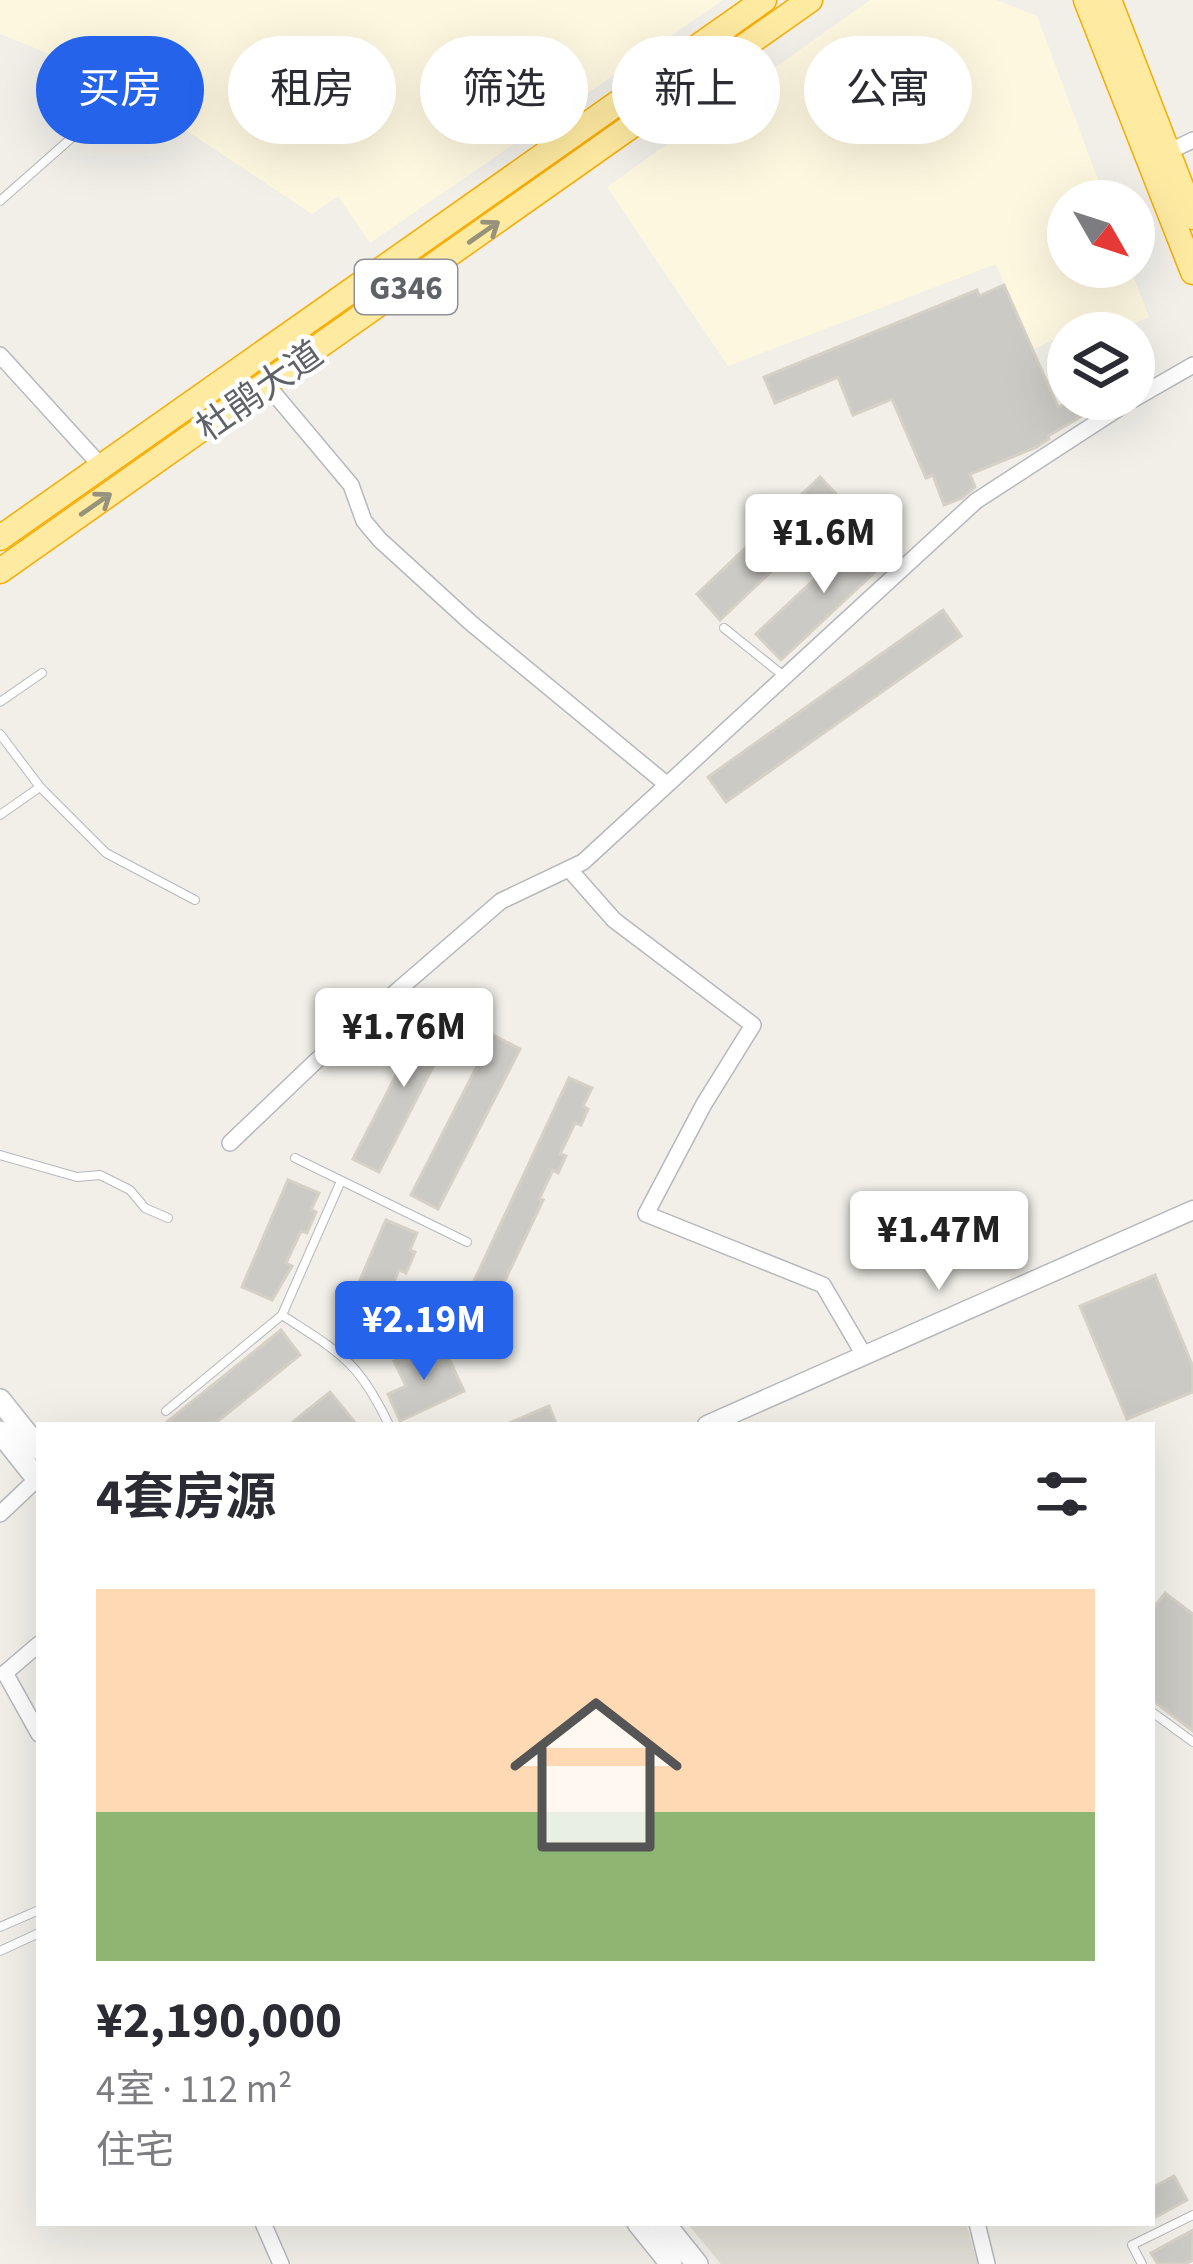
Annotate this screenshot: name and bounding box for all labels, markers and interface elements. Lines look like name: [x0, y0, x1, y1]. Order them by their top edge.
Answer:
chip: 买房: [36, 36, 204, 144]
chip: 租房: [228, 36, 396, 144]
chip: 筛选: [420, 36, 588, 144]
chip: 新上: [612, 36, 780, 144]
chip: 公寓: [804, 36, 972, 144]
north arrow: [1047, 180, 1155, 288]
map controls: [1047, 180, 1155, 420]
one-way arrow: [467, 220, 500, 245]
road number: G346: [355, 260, 457, 314]
button: layers: [1047, 312, 1155, 420]
street label: 杜鹃大道: [186, 329, 333, 453]
one-way arrow: [79, 492, 112, 517]
pin: ¥1.6M: [740, 494, 908, 596]
text: ¥1.6M: [772, 505, 876, 561]
pin: ¥1.76M: [306, 988, 502, 1090]
text: ¥1.76M: [342, 999, 466, 1055]
pin: ¥1.47M: [841, 1191, 1037, 1293]
text: ¥1.47M: [877, 1202, 1001, 1258]
pin: ¥2.19M: [326, 1281, 522, 1383]
text: ¥2.19M: [362, 1292, 486, 1348]
icon: filters: [1029, 1461, 1095, 1527]
text: 4套房源: [96, 1462, 276, 1534]
icon: home: [488, 1667, 704, 1883]
text: ¥2,190,000: [96, 1985, 342, 2057]
text: 4室 · 112 m²: [96, 2062, 292, 2118]
text: 住宅: [96, 2123, 174, 2179]

